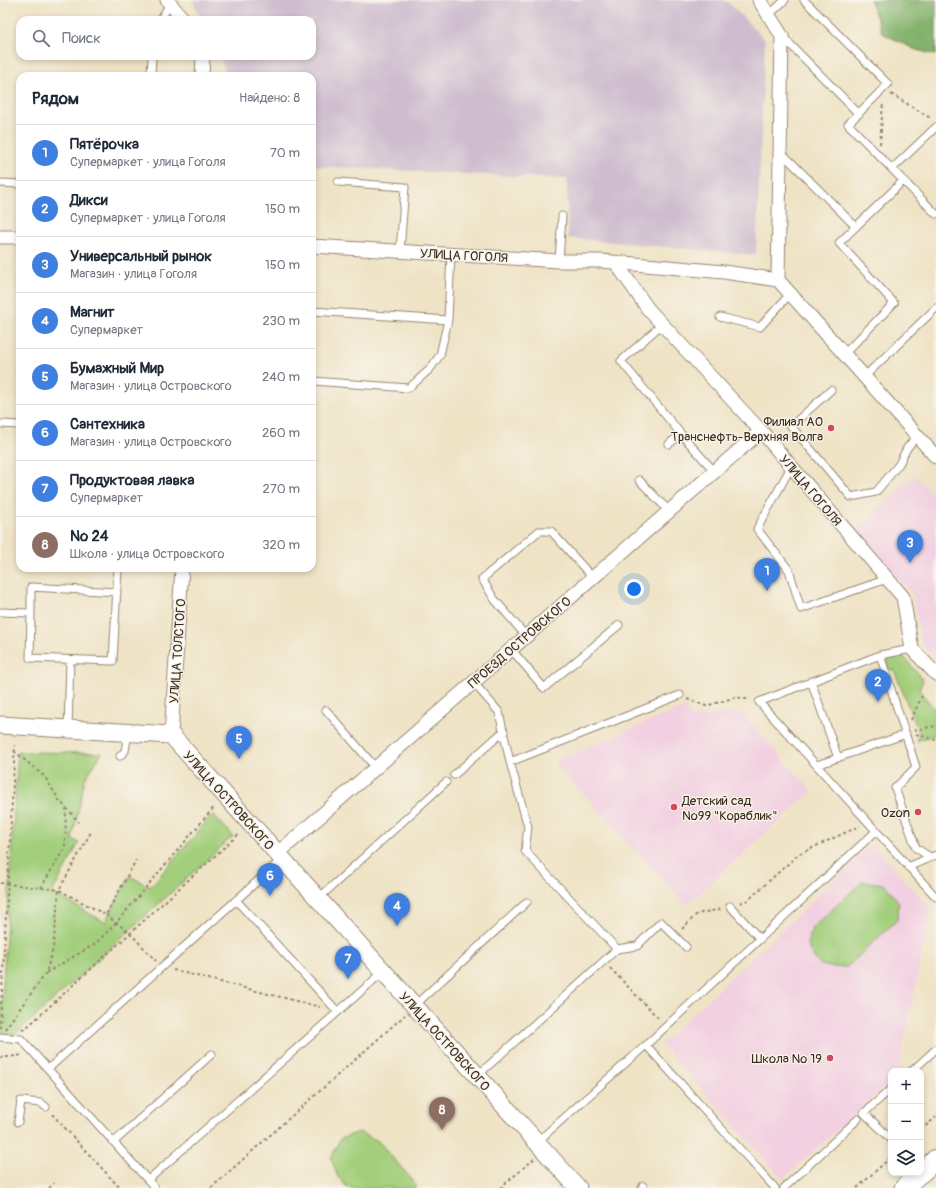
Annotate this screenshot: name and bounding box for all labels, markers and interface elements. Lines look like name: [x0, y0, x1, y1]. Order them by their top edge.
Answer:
search box: [16, 16, 316, 60]
icon: search: [30, 27, 52, 49]
text: Поиск: [62, 29, 101, 48]
text: Рядом: [32, 88, 79, 109]
text: Найдено: 8: [239, 90, 300, 106]
text: Пятёрочка: [70, 135, 139, 154]
text: 1: [42, 145, 48, 161]
text: 70 m: [270, 145, 300, 161]
text: Супермаркет · улица Гоголя: [70, 154, 226, 170]
text: Дикси: [70, 191, 108, 210]
text: 2: [41, 201, 49, 217]
text: 150 m: [265, 201, 300, 217]
text: Супермаркет · улица Гоголя: [70, 210, 226, 226]
street label: УЛИЦА ГОГОЛЯ: [419, 246, 508, 266]
text: Универсальный рынок: [70, 247, 212, 266]
text: 3: [41, 257, 49, 273]
text: 150 m: [265, 257, 300, 273]
text: Магазин · улица Гоголя: [70, 266, 197, 282]
text: Магнит: [70, 303, 115, 322]
text: 4: [41, 313, 49, 329]
text: 230 m: [263, 313, 300, 329]
text: Супермаркет: [70, 322, 143, 338]
text: Бумажный Мир: [70, 359, 164, 378]
text: 5: [41, 369, 49, 385]
text: 240 m: [262, 369, 300, 385]
text: Магазин · улица Островского: [70, 378, 232, 394]
place label: Филиал АО Транснефть-Верхняя Волга: [671, 414, 823, 445]
text: Сантехника: [70, 415, 145, 434]
marker: Филиал АО Транснефть-Верхняя Волга: [826, 423, 836, 433]
text: 6: [41, 425, 49, 441]
text: 260 m: [262, 425, 300, 441]
text: Магазин · улица Островского: [70, 434, 232, 450]
street label: УЛИЦА ГОГОЛЯ: [776, 452, 845, 530]
text: Продуктовая лавка: [70, 471, 194, 490]
text: 7: [42, 481, 48, 497]
text: 270 m: [263, 481, 300, 497]
text: Супермаркет: [70, 490, 143, 506]
text: № 24: [70, 527, 109, 546]
pin: 3: [897, 530, 923, 563]
text: 8: [42, 537, 48, 553]
text: 320 m: [262, 537, 300, 553]
text: Школа · улица Островского: [70, 546, 225, 562]
pin: 1: [754, 558, 780, 591]
your location: [624, 579, 644, 599]
street label: ПРОЕЗД ОСТРОВСКОГО: [465, 594, 575, 692]
street label: УЛИЦА ТОЛСТОГО: [166, 598, 190, 704]
pin: 2: [865, 669, 891, 702]
pin: 5: [226, 726, 252, 759]
street label: УЛИЦА ОСТРОВСКОГО: [180, 748, 277, 853]
place label: Детский сад №99 "Кораблик": [681, 793, 778, 824]
marker: Детский сад №99 "Кораблик": [669, 802, 679, 812]
place label: Ozon: [881, 805, 910, 821]
marker: Ozon: [913, 807, 923, 817]
pin: 6: [257, 863, 283, 896]
pin: 4: [384, 893, 410, 926]
pin: 7: [335, 946, 361, 979]
street label: УЛИЦА ОСТРОВСКОГО: [396, 989, 493, 1094]
place label: Школа № 19: [752, 1051, 822, 1067]
marker: Школа № 19: [825, 1053, 835, 1063]
map controls: [888, 1068, 924, 1176]
button: +: [888, 1068, 924, 1104]
pin: 8: [429, 1097, 455, 1130]
button: −: [888, 1104, 924, 1140]
button: layers: [888, 1140, 924, 1176]

